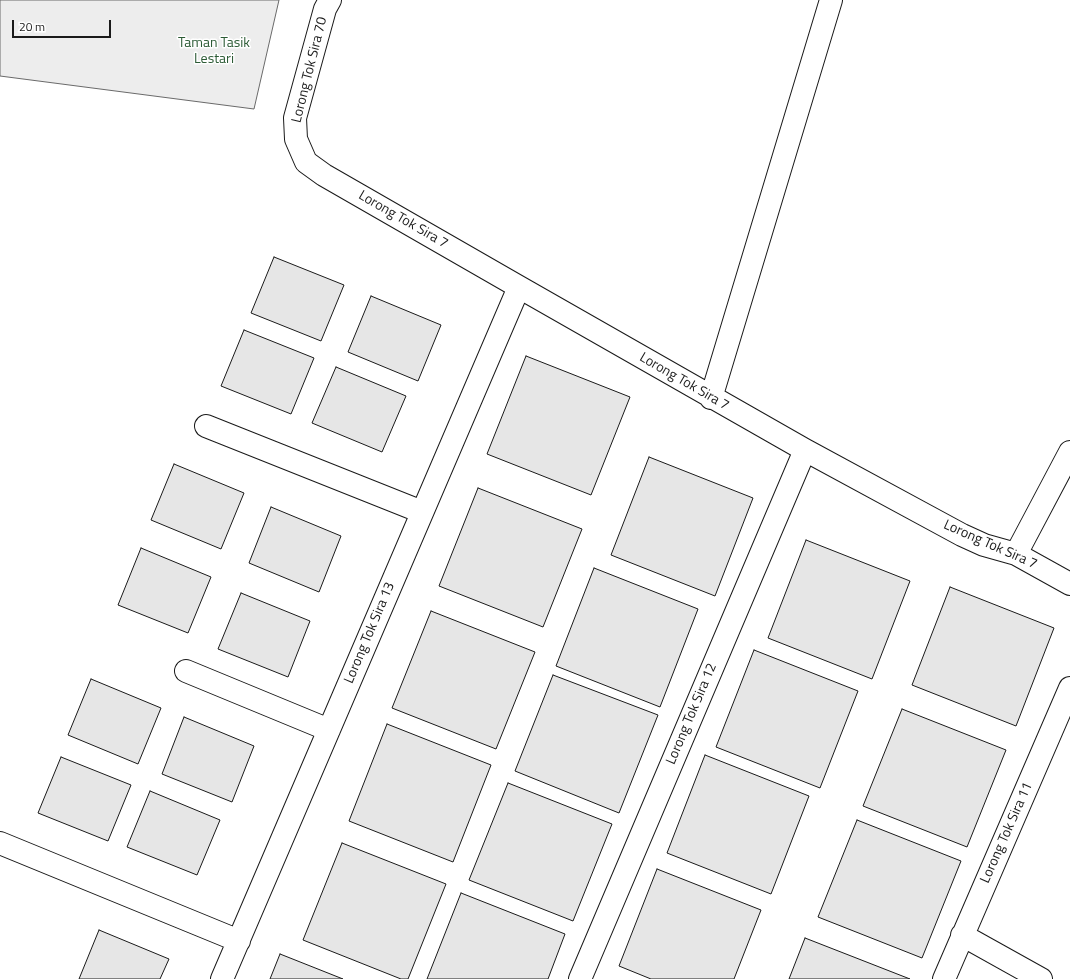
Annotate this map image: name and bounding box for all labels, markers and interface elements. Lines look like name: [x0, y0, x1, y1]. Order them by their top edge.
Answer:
scale bar: [14, 12, 113, 38]
street label: Lorong Tok Sira 70: [289, 15, 331, 125]
text: 20 m: [19, 17, 45, 36]
park label: Taman Tasik Lestari: [178, 36, 250, 68]
street label: Lorong Tok Sira 7: [355, 188, 451, 252]
street label: Lorong Tok Sira 7: [636, 350, 732, 414]
street label: Lorong Tok Sira 7: [941, 517, 1039, 573]
street label: Lorong Tok Sira 13: [341, 580, 399, 686]
street label: Lorong Tok Sira 12: [663, 661, 721, 767]
street label: Lorong Tok Sira 11: [977, 780, 1037, 886]

